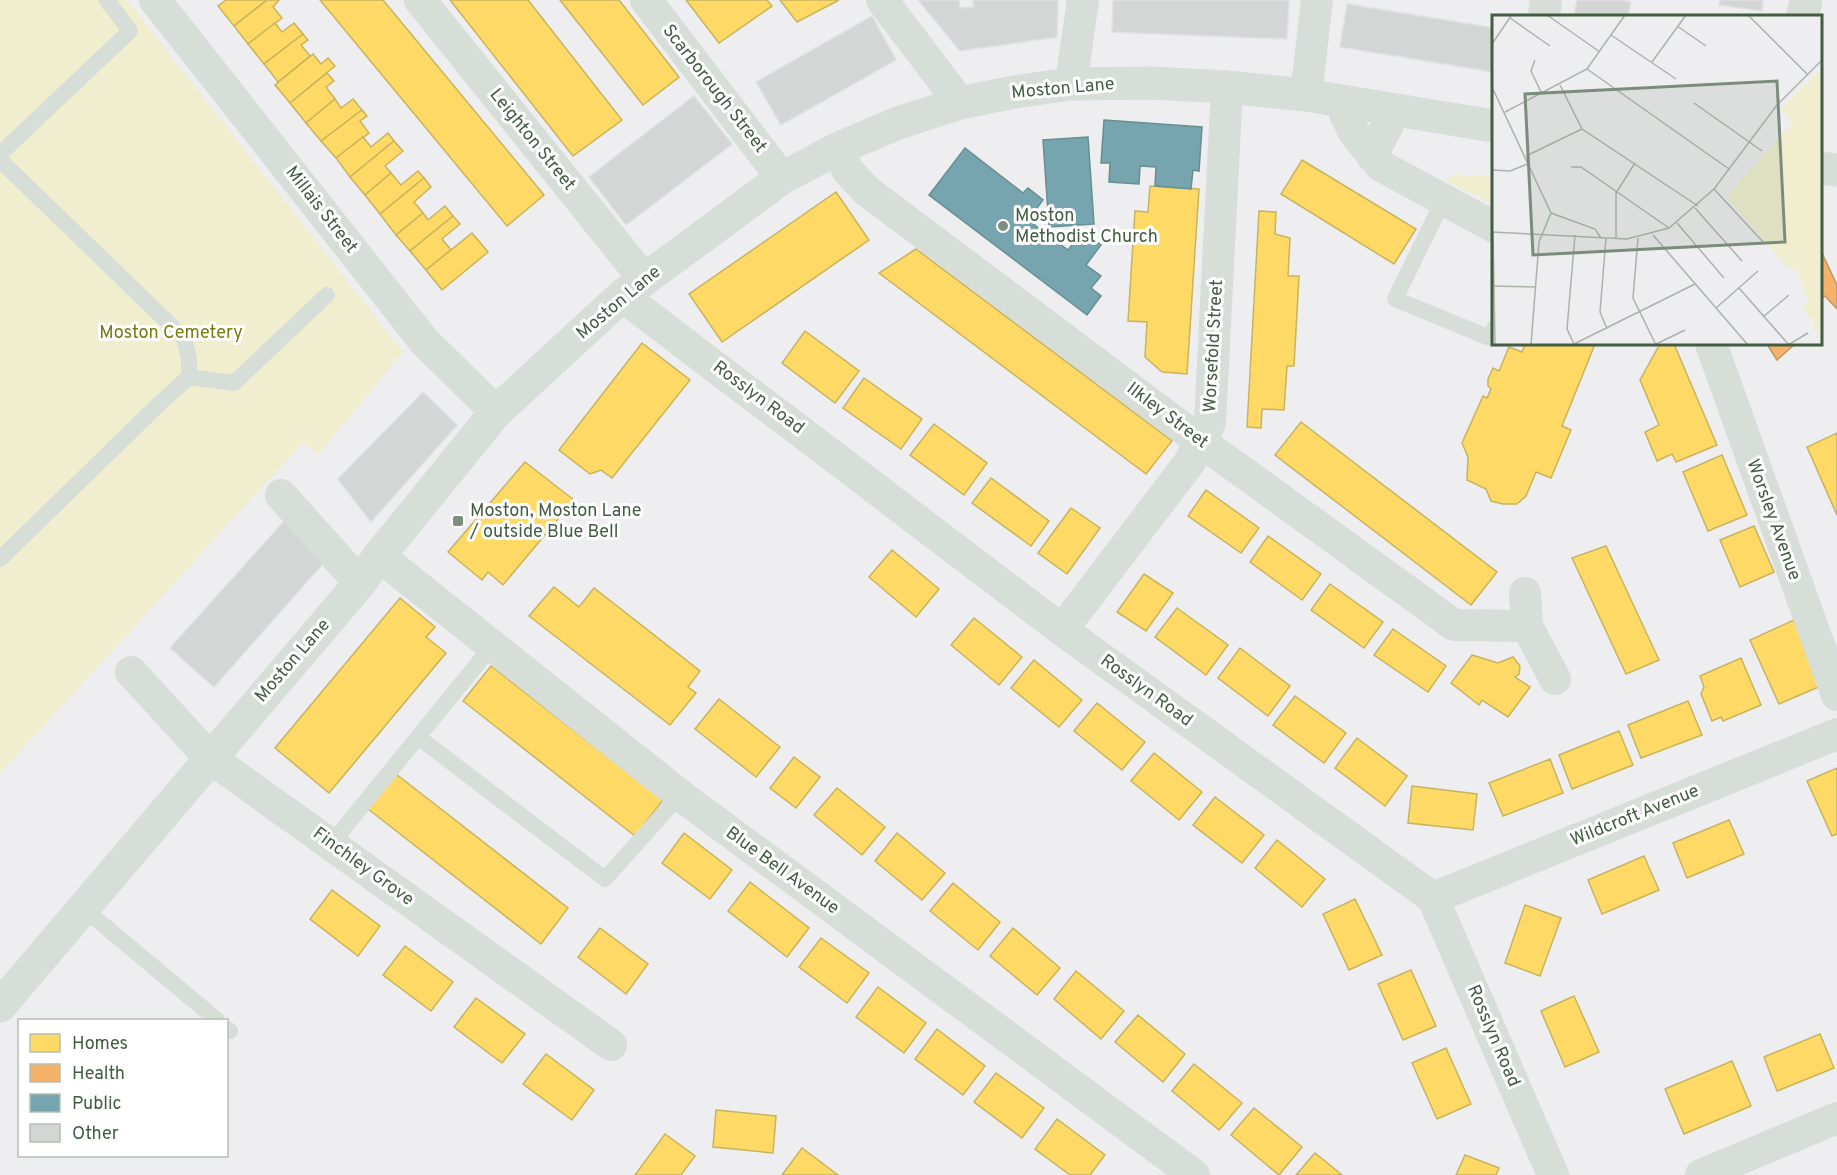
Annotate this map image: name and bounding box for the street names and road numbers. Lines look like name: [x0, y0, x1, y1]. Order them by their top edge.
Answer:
street label: Scarborough Street: [657, 20, 771, 158]
street label: Moston Lane: [1010, 73, 1116, 105]
street label: Leighton Street: [484, 84, 580, 196]
street label: Millais Street: [280, 162, 362, 258]
street label: Moston Lane: [572, 261, 666, 345]
street label: Worsefold Street: [1199, 279, 1229, 413]
street label: Rosslyn Road: [708, 356, 808, 440]
street label: Ilkley Street: [1121, 378, 1213, 454]
street label: Worsley Avenue: [1740, 456, 1806, 584]
street label: Moston Lane: [250, 614, 336, 708]
street label: Rosslyn Road: [1095, 650, 1197, 732]
street label: Wildcroft Avenue: [1567, 780, 1703, 852]
street label: Blue Bell Avenue: [721, 822, 843, 920]
street label: Finchley Grove: [308, 823, 418, 911]
street label: Rosslyn Road: [1461, 981, 1525, 1091]

